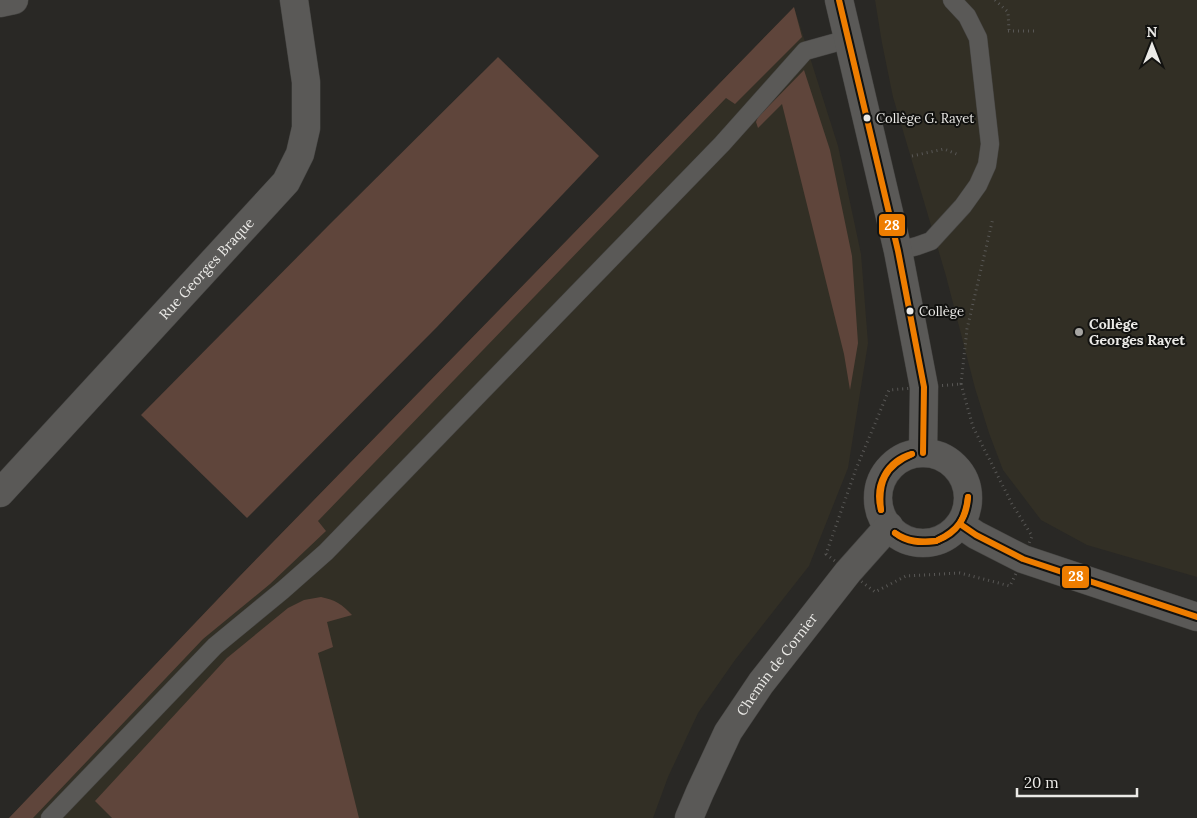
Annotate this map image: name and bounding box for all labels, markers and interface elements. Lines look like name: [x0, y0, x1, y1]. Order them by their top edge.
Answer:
north arrow: [1127, 20, 1177, 70]
text: N: [1147, 23, 1158, 41]
place label: Collège G. Rayet: [876, 110, 974, 127]
marker: Collège G. Rayet: [862, 113, 872, 123]
line badge: 28: [878, 213, 906, 237]
street label: Rue Georges Braque: [155, 214, 258, 323]
text: 28: [884, 216, 900, 234]
place label: Collège: [919, 303, 964, 320]
marker: Collège: [905, 306, 915, 316]
place label: Collège Georges Rayet: [1089, 315, 1185, 349]
marker: Collège Georges Rayet: [1073, 326, 1085, 338]
line badge: 28: [1061, 565, 1090, 589]
text: 28: [1068, 567, 1084, 585]
street label: Chemin de Cornier: [733, 609, 822, 719]
scale bar: [1017, 766, 1137, 798]
text: 20 m: [1024, 773, 1059, 792]

